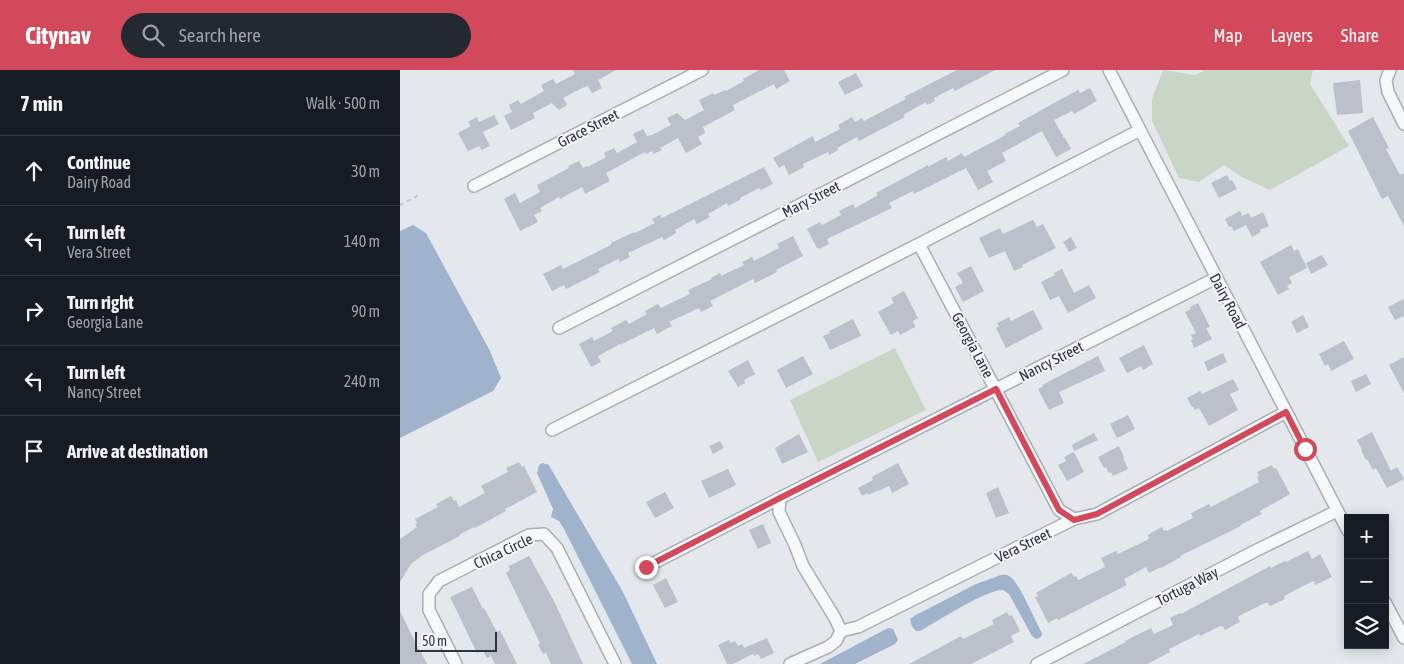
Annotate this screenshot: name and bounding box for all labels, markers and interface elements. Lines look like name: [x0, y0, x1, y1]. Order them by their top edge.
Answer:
search box: [121, 13, 471, 58]
icon: search: [139, 21, 167, 49]
text: Citynav: [25, 22, 91, 49]
text: Search here: [179, 24, 261, 46]
text: Map: [1213, 25, 1242, 46]
text: Layers: [1270, 25, 1313, 46]
text: Share: [1341, 25, 1379, 46]
text: 7 min: [20, 91, 63, 115]
text: Walk · 500 m: [306, 94, 380, 112]
street label: Grace Street: [555, 105, 621, 151]
text: Continue: [67, 151, 131, 173]
icon: ahead: [20, 157, 48, 185]
text: 30 m: [351, 162, 380, 180]
text: Dairy Road: [67, 173, 131, 191]
street label: Mary Street: [779, 177, 843, 221]
text: Turn left: [67, 221, 125, 243]
icon: left: [20, 227, 48, 255]
text: 140 m: [344, 232, 380, 250]
text: Vera Street: [67, 243, 131, 261]
street label: Dairy Road: [1206, 270, 1250, 332]
text: Turn right: [67, 291, 134, 313]
icon: right: [20, 297, 48, 325]
text: 90 m: [351, 302, 380, 320]
street label: Georgia Lane: [949, 309, 997, 381]
text: Georgia Lane: [67, 313, 143, 331]
street label: Nancy Street: [1016, 338, 1086, 384]
text: Turn left: [67, 361, 125, 383]
icon: left: [20, 367, 48, 395]
text: 240 m: [344, 372, 380, 390]
text: Nancy Street: [67, 383, 141, 401]
icon: arrive: [20, 437, 48, 465]
route start: [1294, 438, 1317, 461]
text: Arrive at destination: [67, 440, 208, 462]
map controls: [1344, 514, 1389, 649]
button: +: [1344, 514, 1389, 559]
street label: Vera Street: [992, 524, 1054, 566]
street label: Chica Circle: [471, 530, 535, 572]
route end: [635, 556, 658, 579]
button: −: [1344, 559, 1389, 604]
street label: Tortuga Way: [1153, 563, 1221, 609]
button: layers: [1344, 604, 1389, 649]
scale bar: [415, 629, 498, 652]
text: 50 m: [422, 633, 447, 649]

